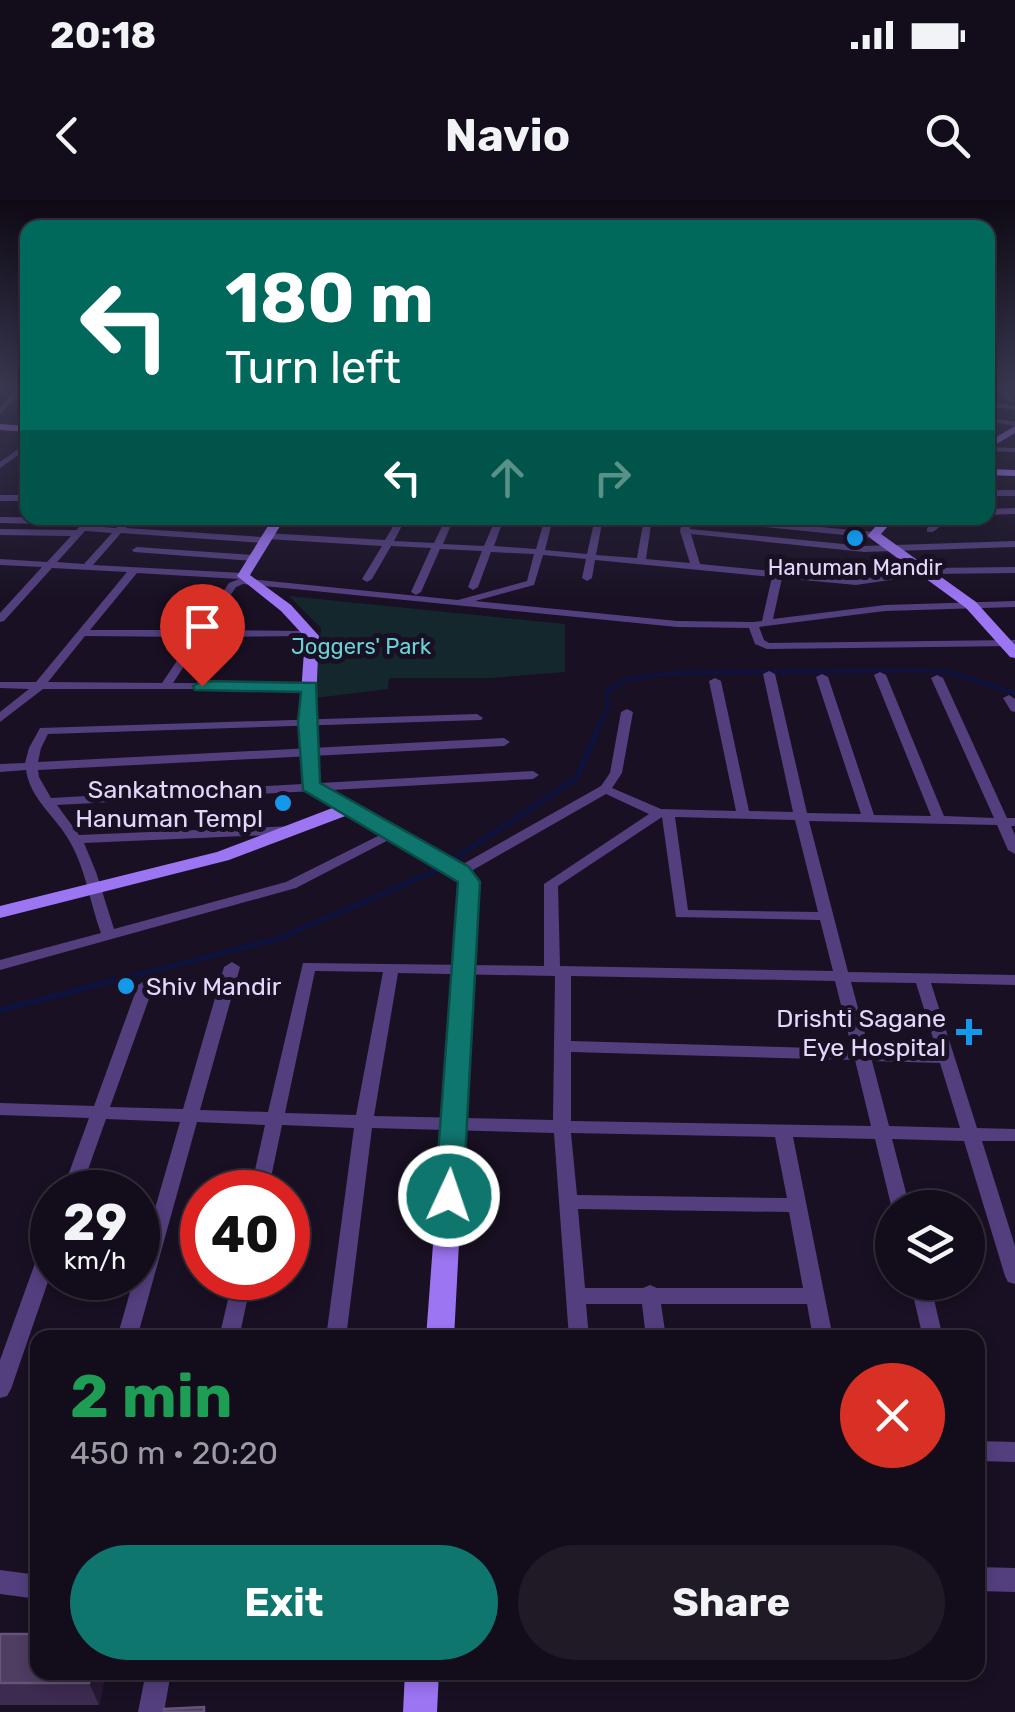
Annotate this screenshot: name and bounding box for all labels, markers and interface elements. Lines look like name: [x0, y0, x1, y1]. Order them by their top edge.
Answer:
text: 20:18: [50, 12, 156, 58]
icon: back: [40, 108, 95, 163]
icon: search: [920, 108, 975, 163]
text: Navio: [445, 109, 570, 162]
text: 180 m: [225, 257, 434, 340]
icon: left: [60, 260, 190, 390]
text: Turn left: [225, 341, 401, 394]
icon: left: [375, 450, 430, 505]
icon: ahead: [480, 450, 535, 505]
icon: right: [585, 450, 640, 505]
marker: Hanuman Mandir: [844, 527, 866, 549]
place label: Hanuman Mandir: [768, 554, 943, 581]
pin: [160, 584, 245, 687]
icon: arrive: [175, 599, 230, 654]
park label: Joggers' Park: [291, 633, 432, 660]
place label: Sankatmochan Hanuman Templ: [75, 775, 263, 833]
marker: Sankatmochan Hanuman Templ: [272, 792, 294, 814]
place label: Shiv Mandir: [146, 972, 282, 1001]
marker: Shiv Mandir: [115, 975, 137, 997]
place label: Drishti Sagane Eye Hospital: [776, 1004, 946, 1062]
marker: Drishti Sagane Eye Hospital: [956, 1019, 982, 1045]
position arrow: [397, 1144, 501, 1248]
speed limit sign: 40: [180, 1170, 310, 1300]
map controls: [875, 1190, 985, 1300]
button: layers: [875, 1190, 985, 1300]
text: 29: [63, 1193, 127, 1253]
text: km/h: [64, 1246, 126, 1275]
text: 2 min: [70, 1361, 232, 1432]
button: close: [840, 1363, 945, 1468]
text: 450 m · 20:20: [70, 1434, 278, 1472]
button: Exit: [70, 1545, 498, 1660]
button: Share: [518, 1545, 945, 1660]

